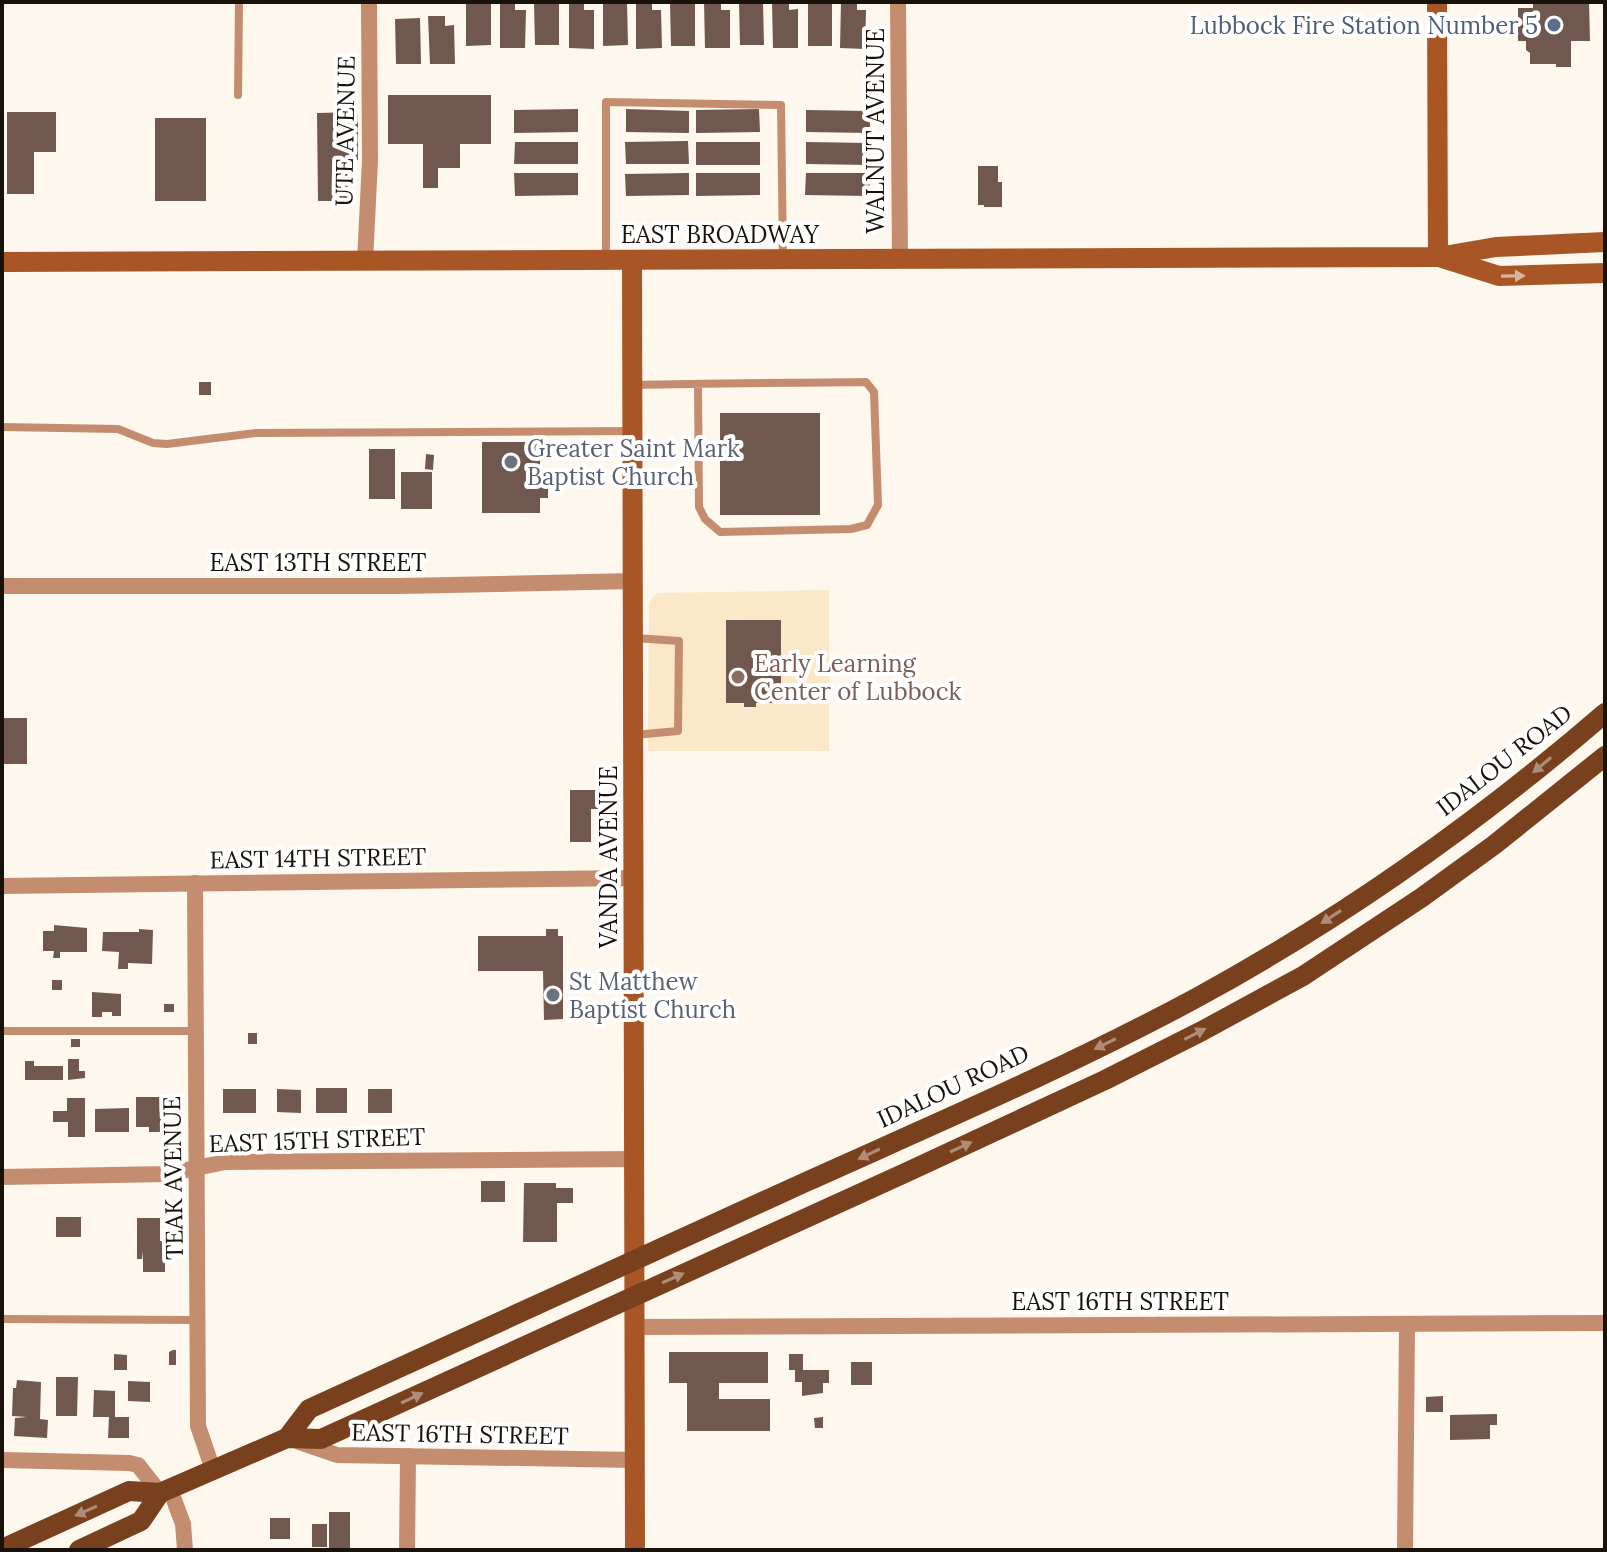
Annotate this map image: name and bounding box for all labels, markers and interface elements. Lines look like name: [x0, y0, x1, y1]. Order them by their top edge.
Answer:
place label: Lubbock Fire Station Number 5: [1190, 10, 1538, 41]
marker: Lubbock Fire Station Number 5: [1545, 16, 1563, 34]
street label: WALNUT AVENUE: [860, 28, 891, 234]
street label: UTE AVENUE: [328, 55, 362, 207]
street label: EAST BROADWAY: [621, 219, 820, 250]
one-way arrow: [1501, 270, 1526, 282]
place label: Greater Saint Mark Baptist Church: [527, 433, 740, 492]
marker: Greater Saint Mark Baptist Church: [502, 453, 520, 471]
street label: EAST 13TH STREET: [210, 547, 426, 578]
place label: Early Learning Center of Lubbock: [754, 648, 961, 707]
marker: Early Learning Center of Lubbock: [729, 668, 747, 686]
street label: IDALOU ROAD: [1430, 697, 1578, 823]
one-way arrow: [1533, 756, 1553, 773]
street label: VANDA AVENUE: [593, 766, 624, 949]
street label: EAST 14TH STREET: [209, 841, 427, 875]
one-way arrow: [1321, 909, 1342, 924]
place label: St Matthew Baptist Church: [569, 966, 736, 1025]
marker: St Matthew Baptist Church: [544, 986, 562, 1004]
one-way arrow: [1184, 1028, 1207, 1041]
street label: IDALOU ROAD: [872, 1037, 1034, 1135]
one-way arrow: [1093, 1037, 1117, 1051]
street label: TEAK AVENUE: [156, 1096, 190, 1260]
street label: EAST 15TH STREET: [208, 1121, 426, 1159]
one-way arrow: [949, 1140, 973, 1154]
one-way arrow: [857, 1147, 881, 1160]
one-way arrow: [662, 1271, 685, 1285]
street label: EAST 16TH STREET: [1011, 1286, 1229, 1317]
one-way arrow: [400, 1391, 423, 1405]
street label: EAST 16TH STREET: [351, 1417, 569, 1451]
one-way arrow: [74, 1504, 98, 1517]

